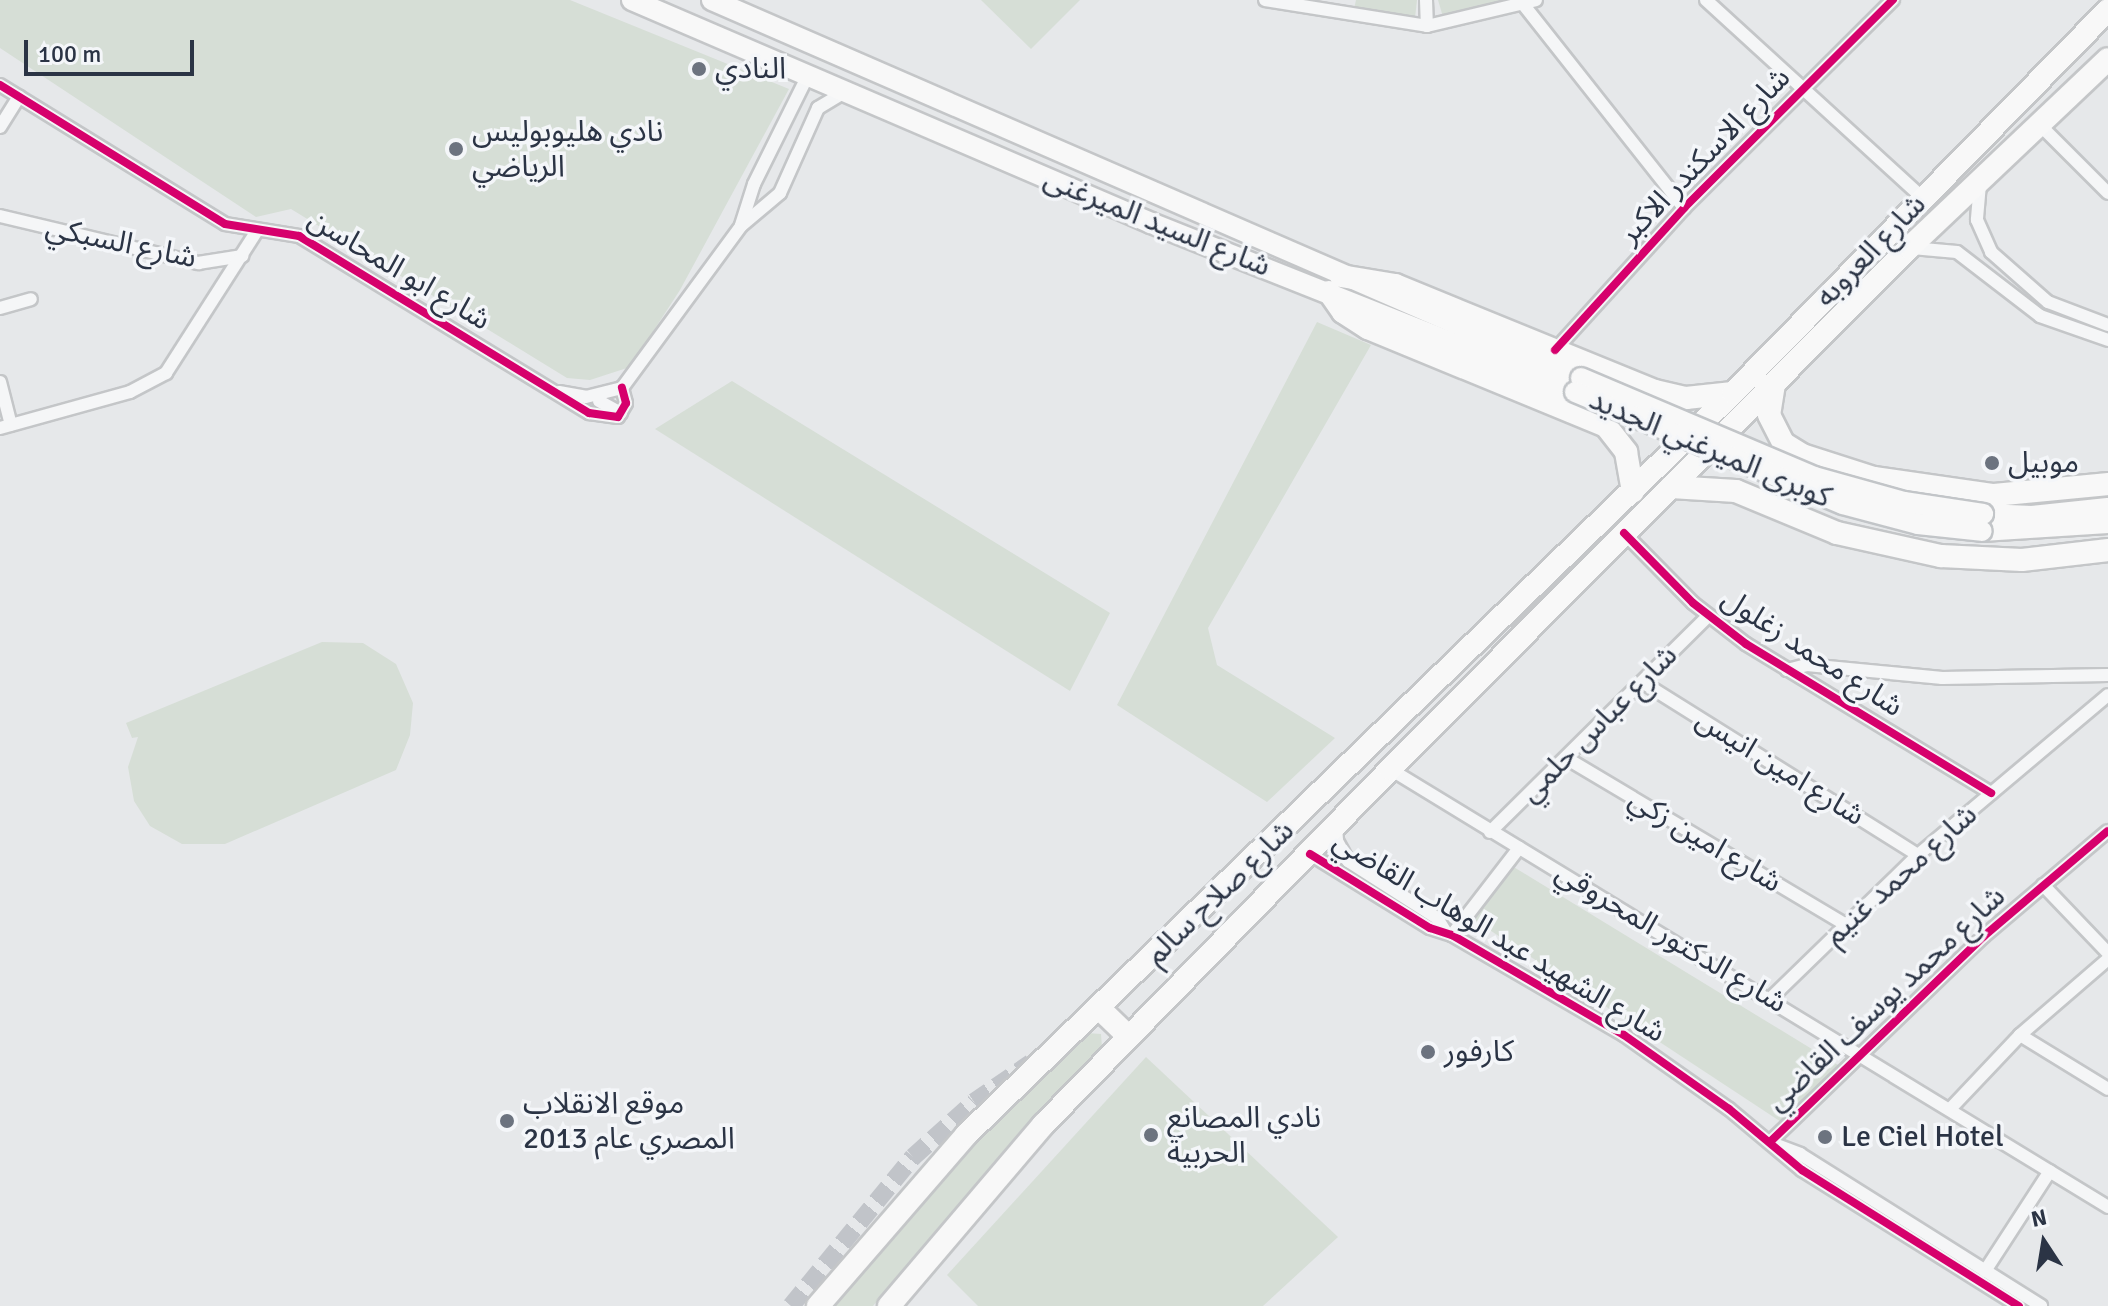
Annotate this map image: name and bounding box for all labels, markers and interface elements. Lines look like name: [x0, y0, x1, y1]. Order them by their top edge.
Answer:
scale bar: [28, 24, 198, 74]
text: 100 m: [38, 39, 101, 69]
place label: النادي: [715, 51, 786, 87]
marker: النادي: [690, 60, 708, 78]
street label: شارع الاسكندر الاكبر: [1612, 60, 1798, 252]
place label: نادي هليوبوليس الرياضي: [472, 114, 663, 184]
marker: نادي هليوبوليس الرياضي: [447, 140, 465, 158]
street label: شارع السيد الميرغنى: [1038, 161, 1276, 285]
street label: شارع العروبه: [1808, 187, 1934, 315]
street label: شارع ابو المحاسن: [301, 201, 497, 339]
street label: شارع السبكي: [42, 209, 200, 277]
street label: كوبرى الميرغني الجديد: [1584, 382, 1836, 516]
place label: موبيل: [2008, 445, 2079, 481]
marker: موبيل: [1983, 454, 2001, 472]
street label: شارع محمد زغلول: [1714, 581, 1910, 725]
street label: شارع عباس حلمي: [1513, 638, 1685, 810]
street label: شارع امين انيس: [1689, 702, 1871, 834]
street label: شارع امين زكي: [1622, 781, 1788, 901]
street label: شارع محمد غنيم: [1817, 797, 1985, 953]
street label: شارع صلاح سالم: [1138, 813, 1302, 973]
street label: شارع الشهيد عبد الوهاب القاضي: [1326, 823, 1672, 1051]
street label: شارع الدكتور المحروقي: [1549, 855, 1793, 1021]
street label: شارع محمد يوسف القاضي: [1759, 879, 2013, 1119]
place label: كارفور: [1444, 1034, 1514, 1070]
marker: كارفور: [1419, 1043, 1437, 1061]
place label: موقع الانقلاب المصري عام 2013: [523, 1086, 735, 1156]
place label: نادي المصانع الحربية: [1167, 1100, 1321, 1170]
marker: موقع الانقلاب المصري عام 2013: [498, 1112, 516, 1130]
place label: Le Ciel Hotel: [1841, 1119, 2004, 1155]
marker: نادي المصانع الحربية: [1142, 1126, 1160, 1144]
marker: Le Ciel Hotel: [1816, 1128, 1834, 1146]
north arrow: [2004, 1202, 2084, 1282]
text: N: [2029, 1203, 2049, 1233]

